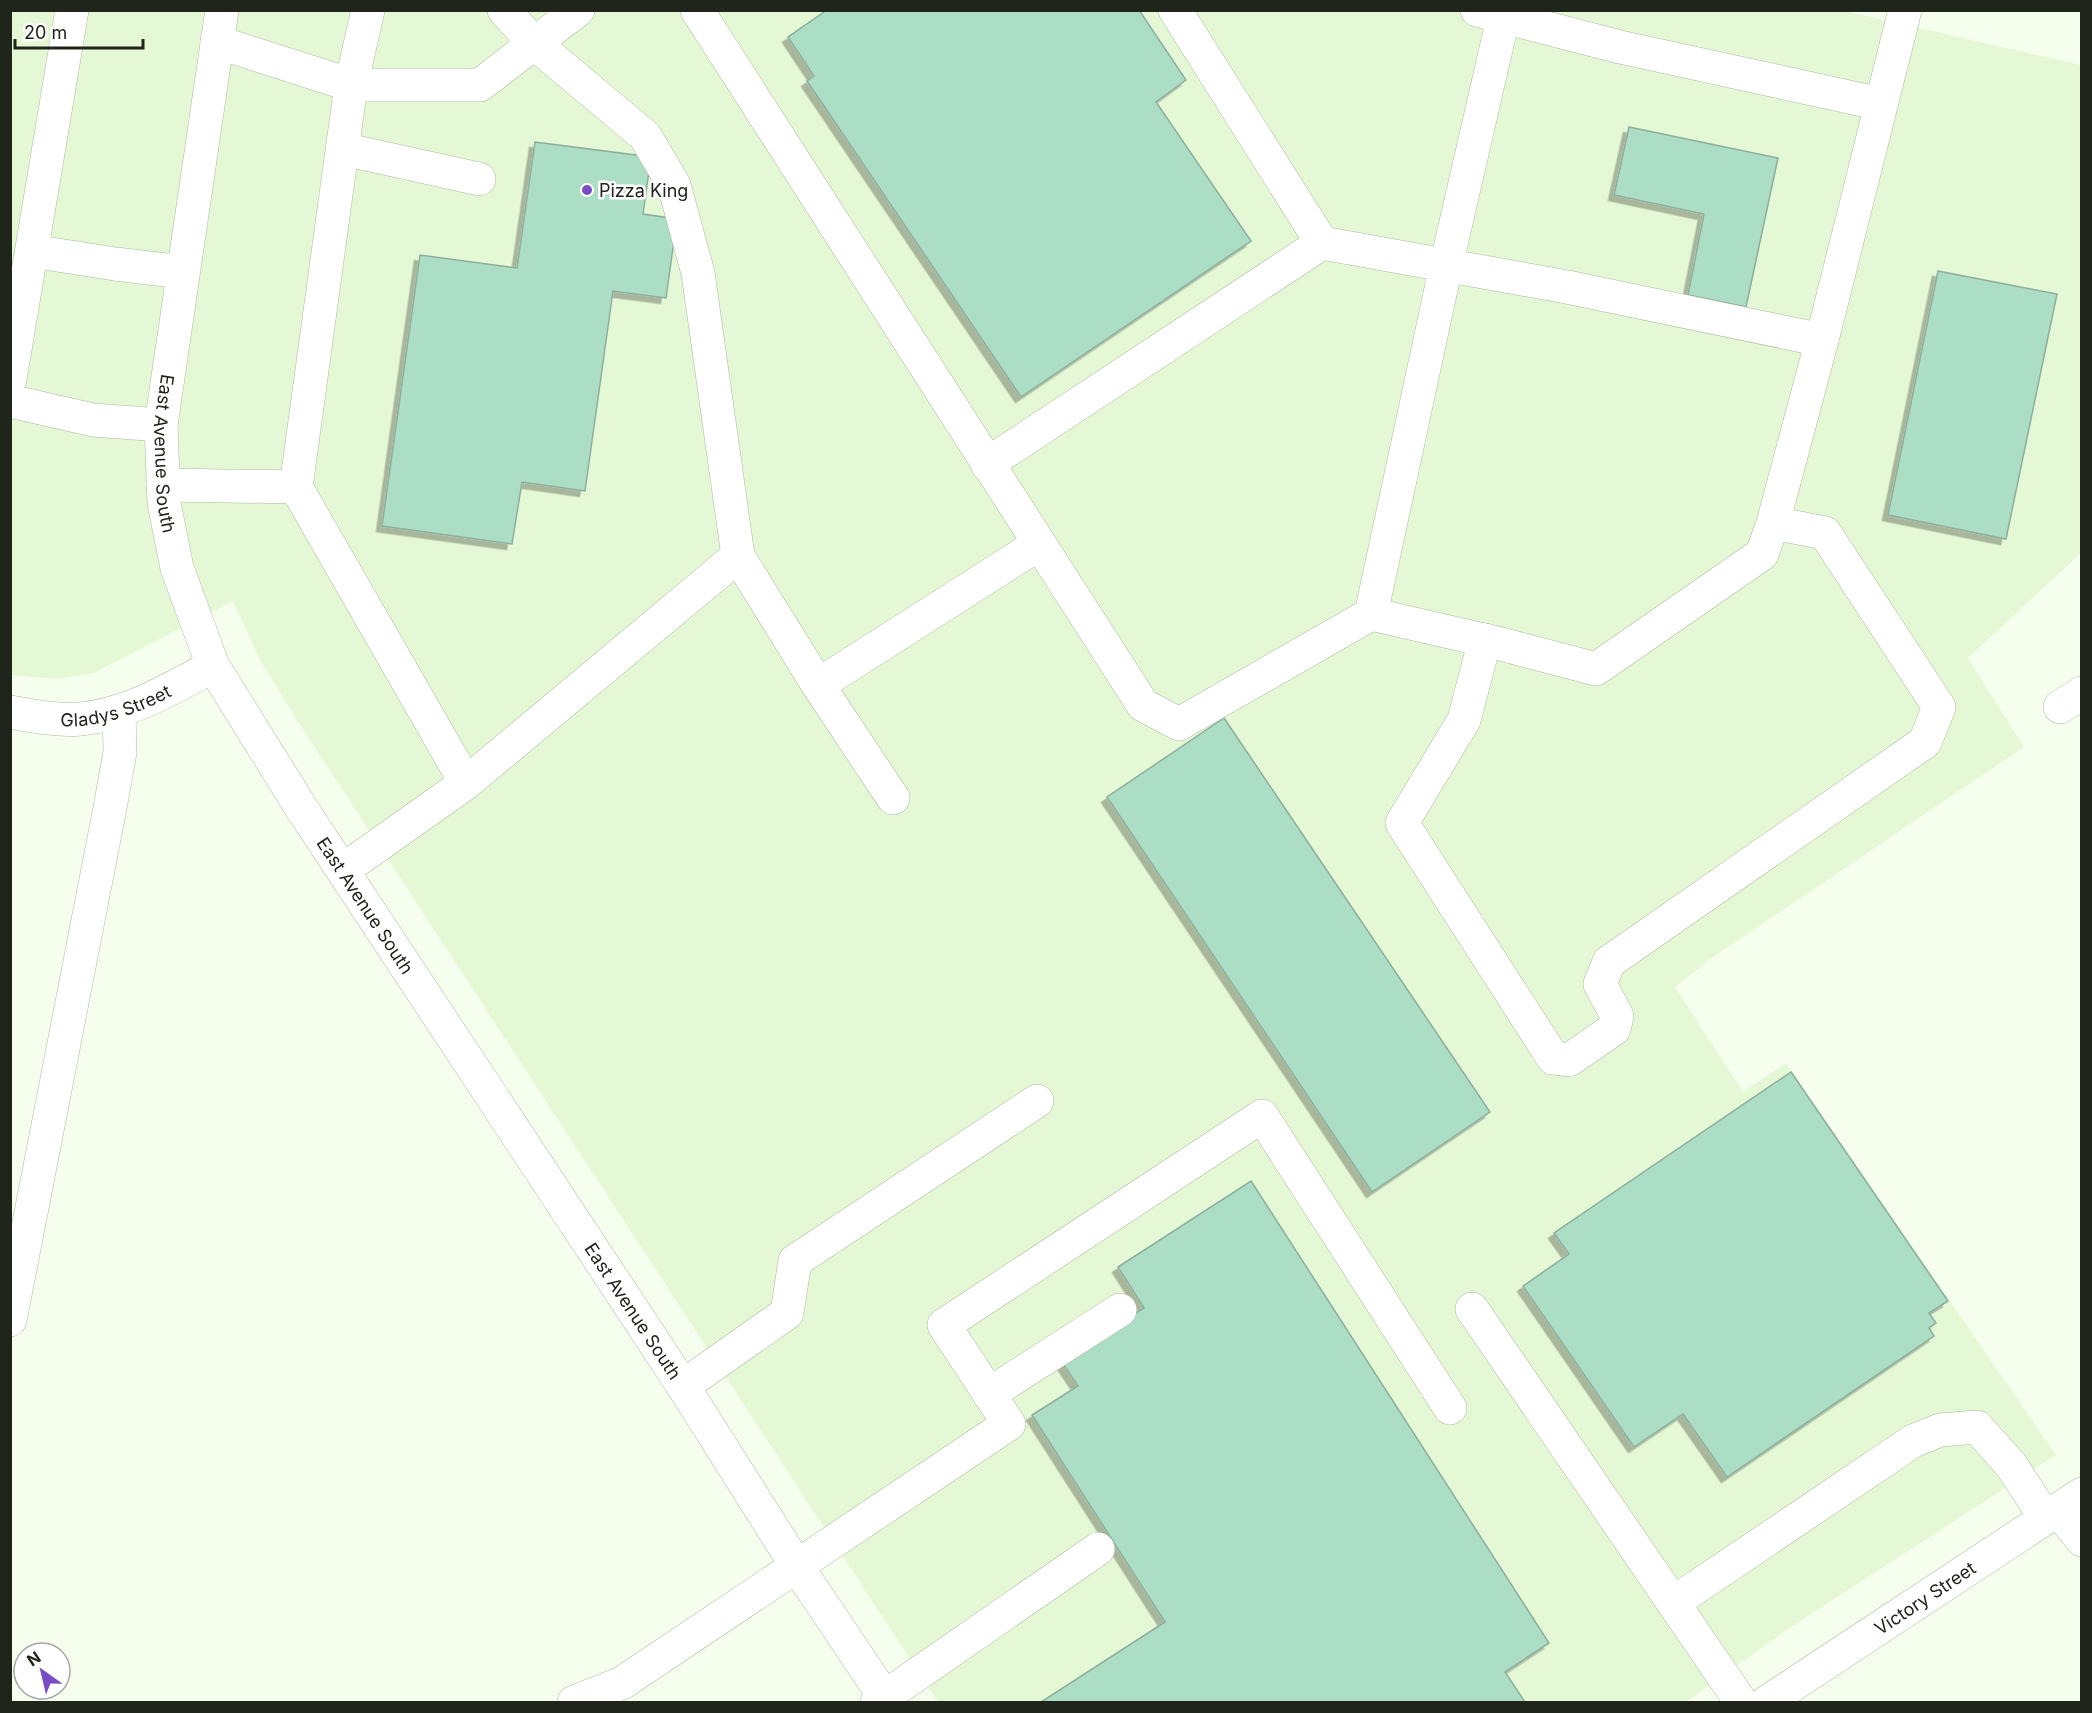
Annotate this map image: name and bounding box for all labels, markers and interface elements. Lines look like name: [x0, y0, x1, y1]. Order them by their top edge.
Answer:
scale bar: [15, 12, 142, 50]
text: 20 m: [24, 22, 67, 43]
place label: Pizza King: [599, 180, 688, 201]
marker: Pizza King: [580, 183, 594, 197]
street label: East Avenue South: [150, 373, 180, 535]
street label: Gladys Street: [60, 680, 174, 730]
street label: East Avenue South: [313, 833, 418, 978]
street label: East Avenue South: [581, 1239, 686, 1383]
street label: Victory Street: [1870, 1557, 1979, 1639]
north arrow: [12, 1641, 72, 1701]
text: N: [23, 1647, 44, 1670]

